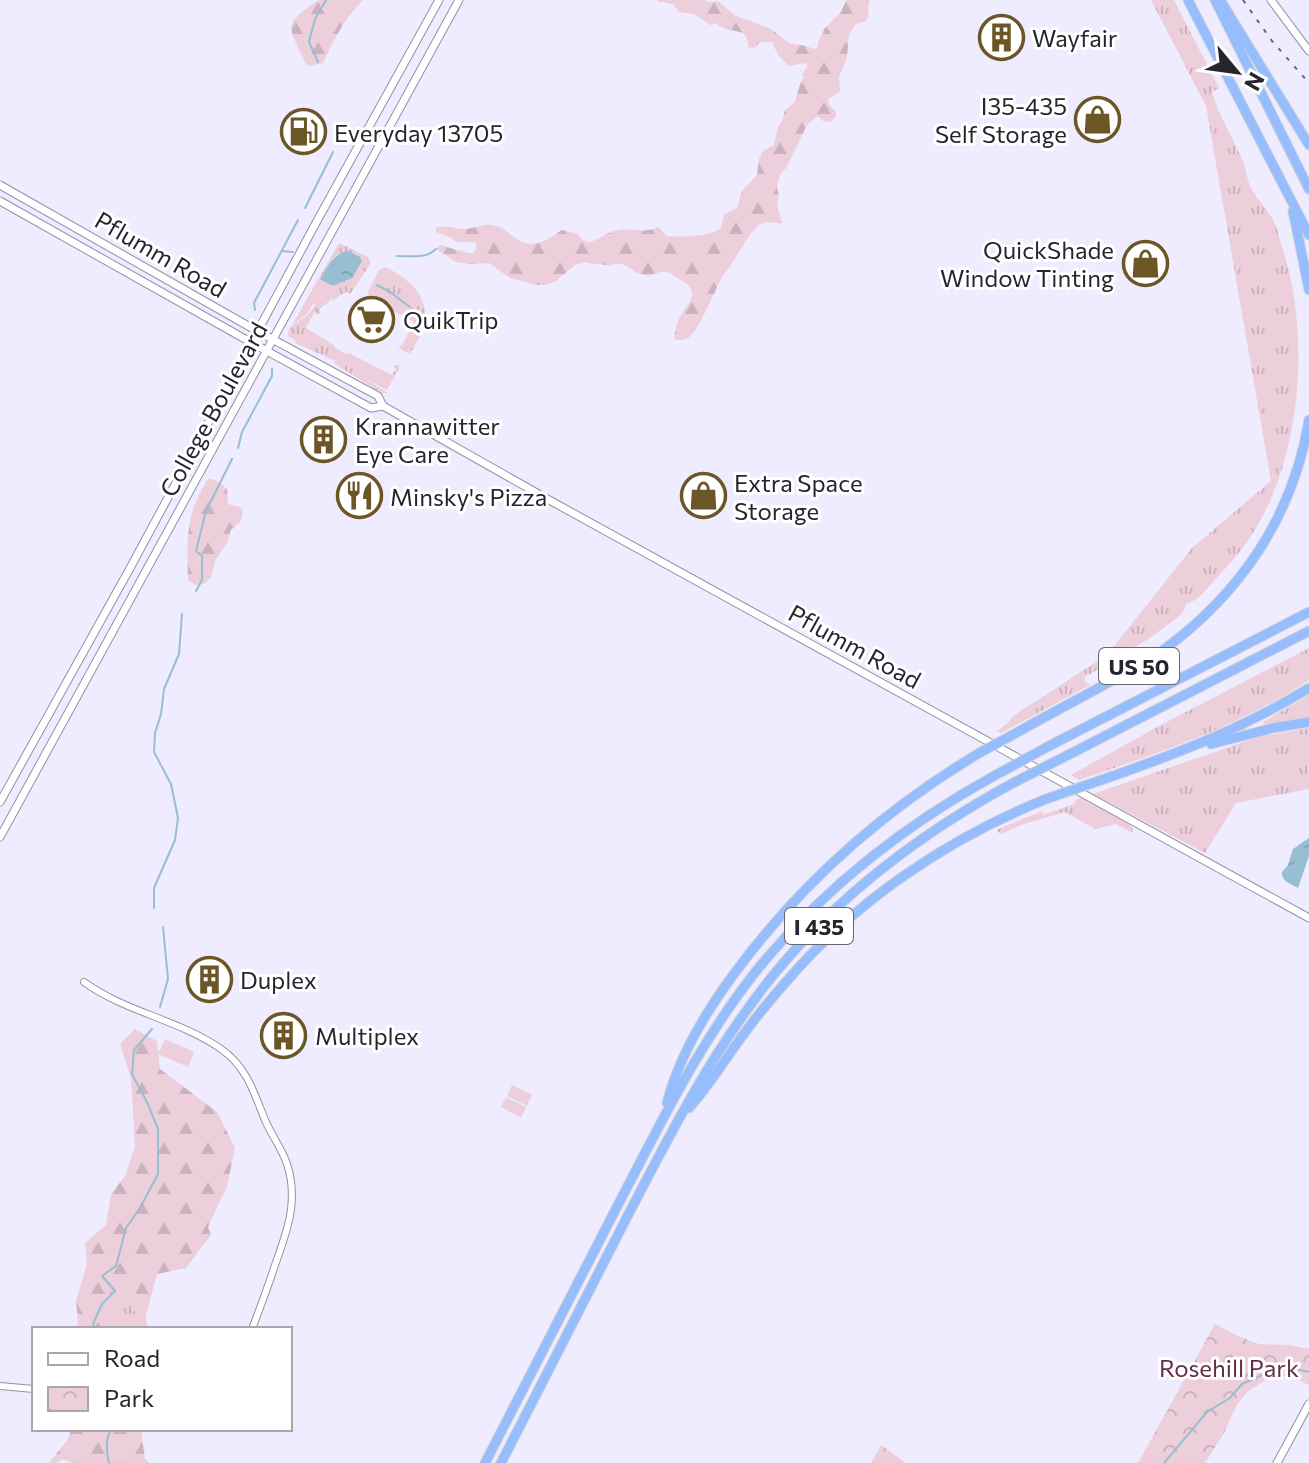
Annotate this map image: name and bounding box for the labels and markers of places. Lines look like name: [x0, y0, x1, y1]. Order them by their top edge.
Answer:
building icon: Wayfair: [977, 13, 1025, 61]
place label: Wayfair: [1032, 23, 1118, 52]
place label: I35-435 Self Storage: [935, 91, 1067, 148]
shop icon: I35-435 Self Storage: [1074, 95, 1122, 143]
fuel station icon: Everyday 13705: [279, 108, 327, 156]
place label: Everyday 13705: [334, 118, 503, 147]
place label: QuickShade Window Tinting: [940, 235, 1114, 292]
shop icon: QuickShade Window Tinting: [1121, 239, 1169, 287]
supermarket icon: QuikTrip: [348, 295, 396, 343]
place label: QuikTrip: [403, 305, 499, 334]
place label: Krannawitter Eye Care: [355, 411, 500, 468]
building icon: Krannawitter Eye Care: [300, 415, 348, 463]
place label: Extra Space Storage: [734, 468, 863, 525]
restaurant icon: Minsky's Pizza: [335, 472, 383, 520]
shop icon: Extra Space Storage: [679, 472, 727, 520]
place label: Minsky's Pizza: [390, 482, 547, 511]
building icon: Duplex: [185, 955, 233, 1003]
place label: Duplex: [240, 965, 317, 994]
building icon: Multiplex: [260, 1011, 308, 1059]
place label: Multiplex: [315, 1021, 419, 1050]

